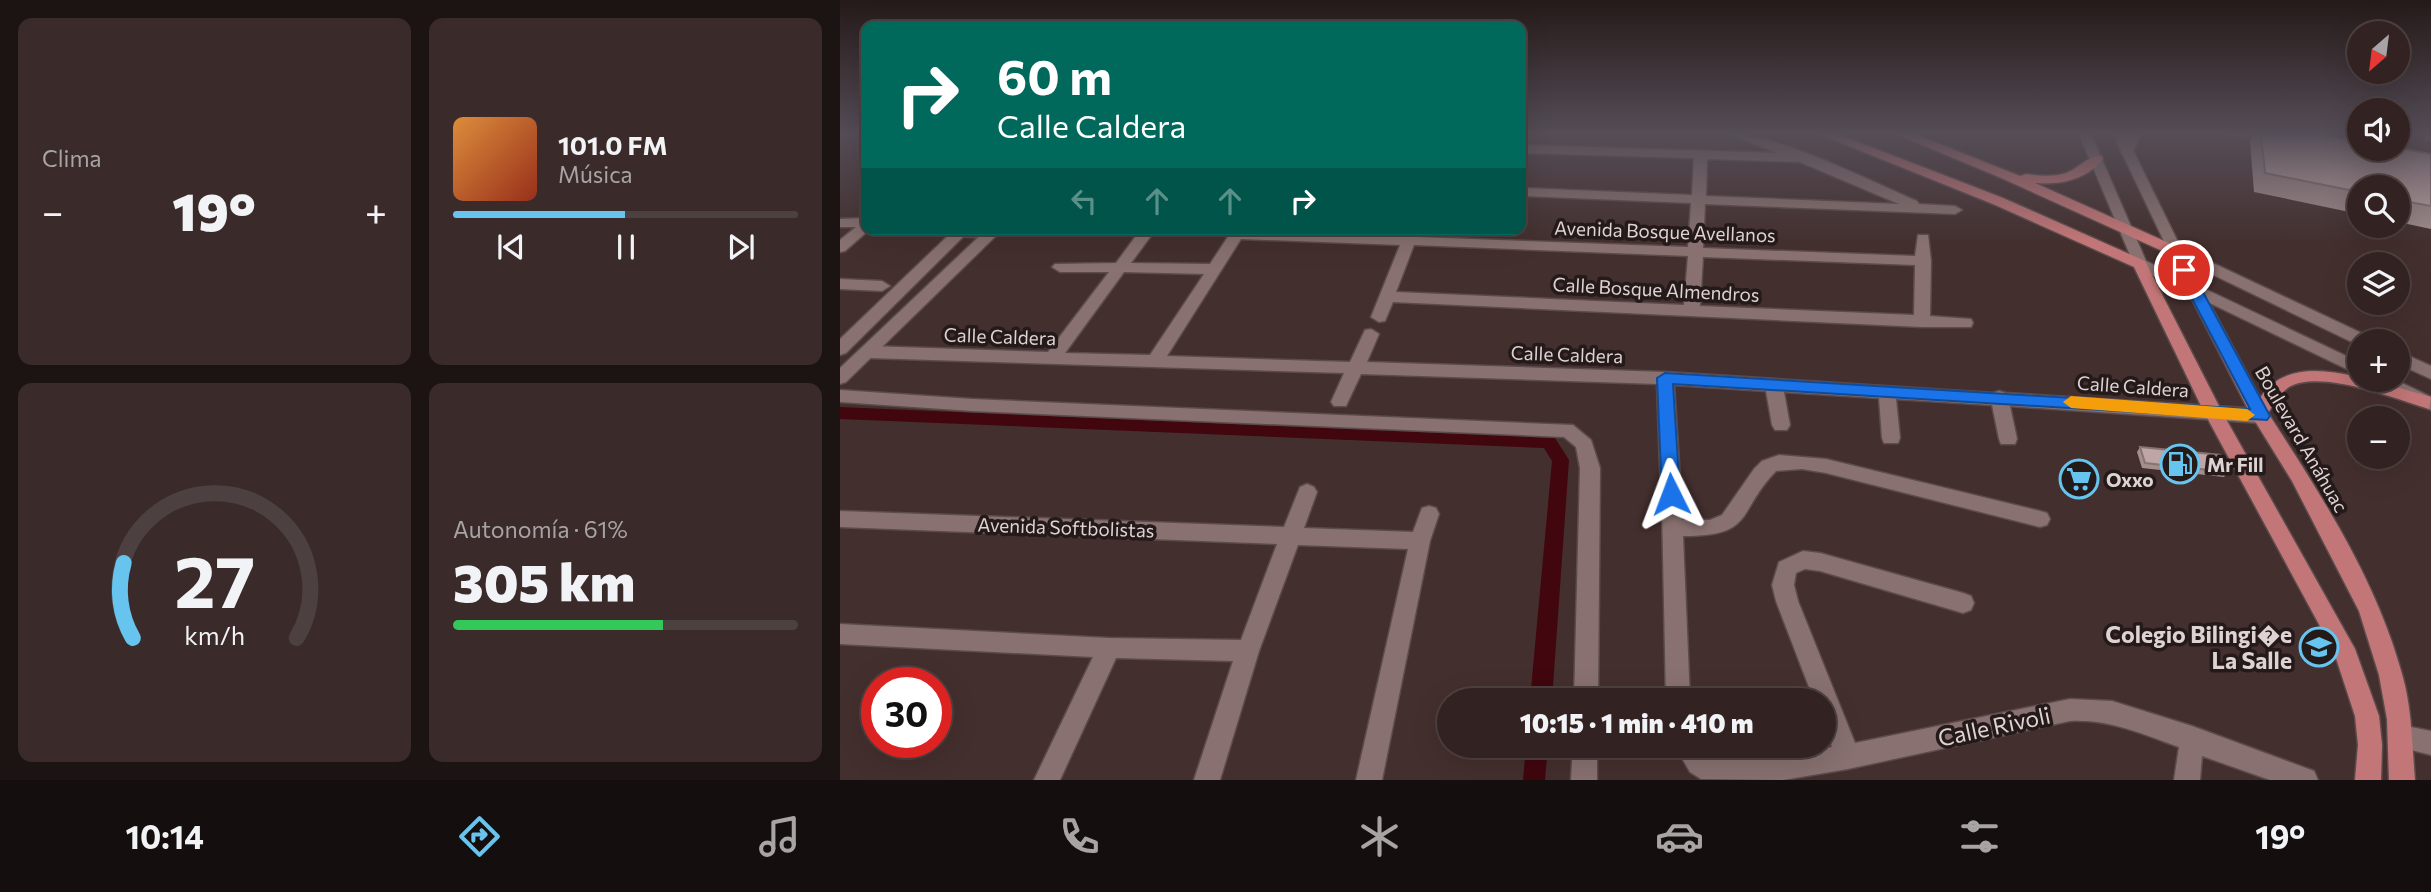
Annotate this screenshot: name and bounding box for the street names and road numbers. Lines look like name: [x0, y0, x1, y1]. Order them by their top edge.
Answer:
street label: Avenida Bosque Avellanos: [1554, 216, 1776, 246]
street label: Calle Bosque Almendros: [1552, 272, 1760, 306]
street label: Calle Caldera: [943, 323, 1057, 349]
street label: Calle Caldera: [1510, 341, 1624, 367]
street label: Boulevard Anáhuac: [2251, 362, 2353, 516]
street label: Calle Caldera: [2076, 371, 2190, 401]
street label: Avenida Softbolistas: [977, 512, 1155, 542]
street label: Calle Rivoli: [1935, 700, 2053, 752]

